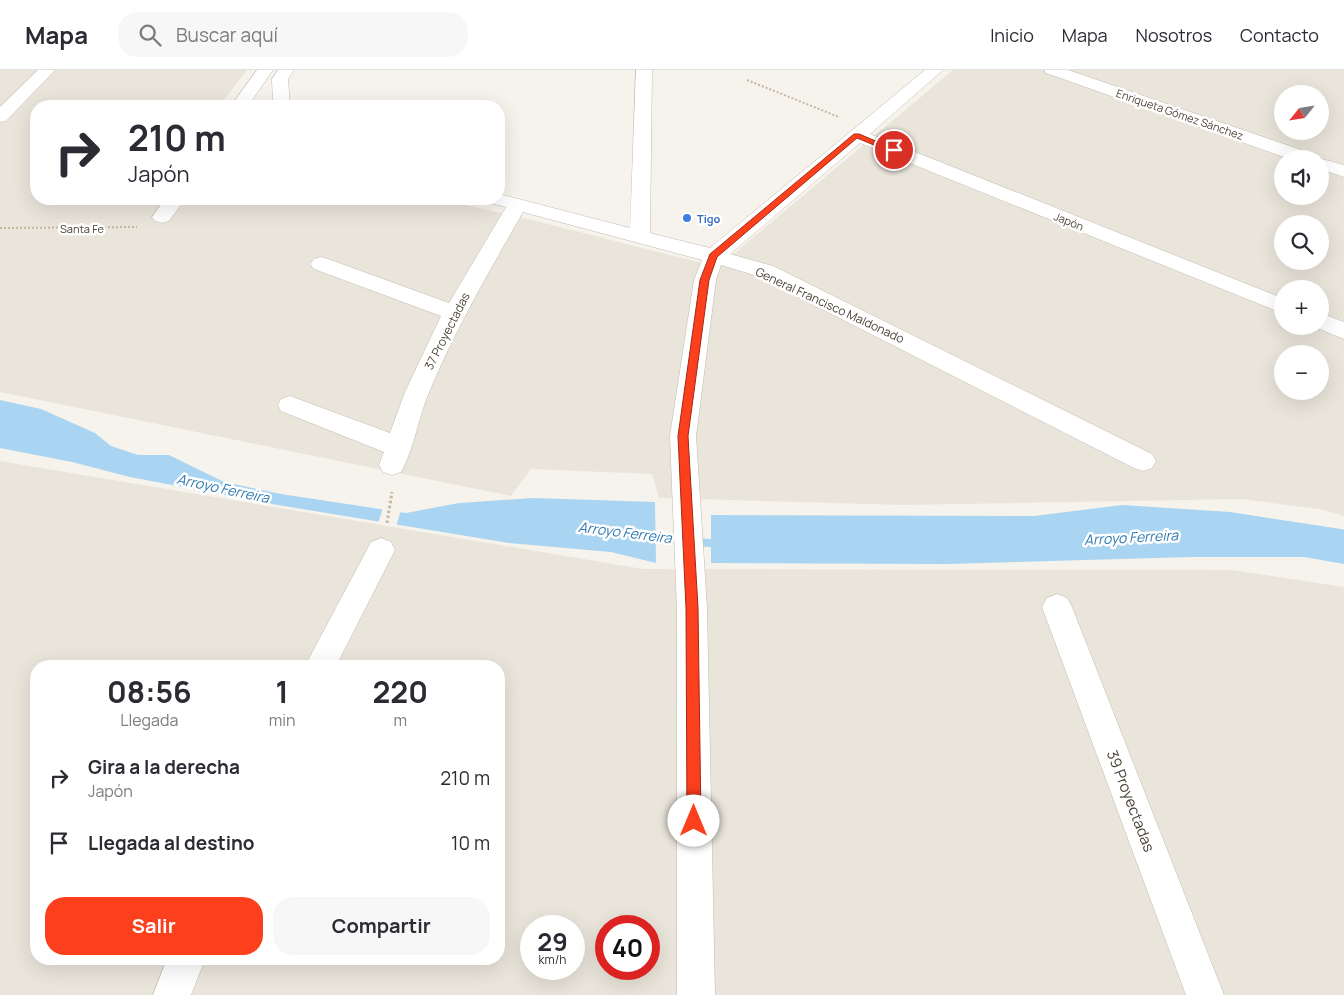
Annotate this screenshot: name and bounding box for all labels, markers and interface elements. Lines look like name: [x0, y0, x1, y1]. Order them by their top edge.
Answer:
search box: [118, 12, 468, 57]
text: Mapa: [25, 18, 88, 51]
icon: search: [136, 21, 164, 49]
text: Buscar aquí: [176, 22, 278, 48]
text: Inicio: [990, 23, 1034, 47]
text: Mapa: [1062, 23, 1108, 47]
text: Nosotros: [1136, 23, 1212, 47]
text: Contacto: [1240, 23, 1319, 47]
street label: Enriqueta Gómez Sánchez: [1114, 85, 1246, 143]
north arrow: [1274, 85, 1329, 140]
map controls: [1274, 85, 1329, 400]
text: 210 m: [128, 114, 226, 162]
icon: right: [45, 120, 110, 185]
pin: [873, 129, 915, 171]
icon: arrive: [880, 136, 908, 164]
button: sound: [1274, 150, 1329, 205]
text: Japón: [128, 159, 190, 189]
street label: Japón: [1052, 208, 1086, 234]
place label: Tigo: [697, 211, 721, 226]
marker: Tigo: [681, 212, 693, 224]
button: search: [1274, 215, 1329, 270]
street label: Santa Fe: [60, 221, 105, 236]
street label: General Francisco Maldonado: [753, 263, 907, 347]
button: +: [1274, 280, 1329, 335]
street label: 37 Proyectadas: [420, 289, 474, 373]
button: −: [1274, 345, 1329, 400]
water label: Arroyo Ferreira: [175, 469, 272, 507]
water label: Arroyo Ferreira: [577, 517, 674, 547]
water label: Arroyo Ferreira: [1084, 525, 1180, 549]
text: 08:56: [107, 671, 192, 712]
text: 1: [275, 671, 289, 712]
text: 220: [372, 671, 428, 712]
text: Llegada: [120, 709, 178, 731]
text: min: [269, 709, 295, 731]
text: m: [393, 709, 407, 731]
street label: 39 Proyectadas: [1102, 747, 1160, 855]
text: Gira a la derecha: [88, 754, 240, 780]
icon: right: [45, 764, 73, 792]
text: 210 m: [440, 765, 490, 791]
text: Japón: [88, 780, 133, 802]
position arrow: [667, 794, 719, 846]
icon: arrive: [45, 829, 73, 857]
text: Llegada al destino: [88, 830, 255, 856]
text: 10 m: [451, 830, 490, 856]
button: Salir: [45, 897, 263, 955]
button: Compartir: [273, 897, 490, 955]
speed limit sign: 40: [595, 915, 660, 980]
text: 29: [537, 924, 568, 959]
text: km/h: [539, 951, 566, 968]

